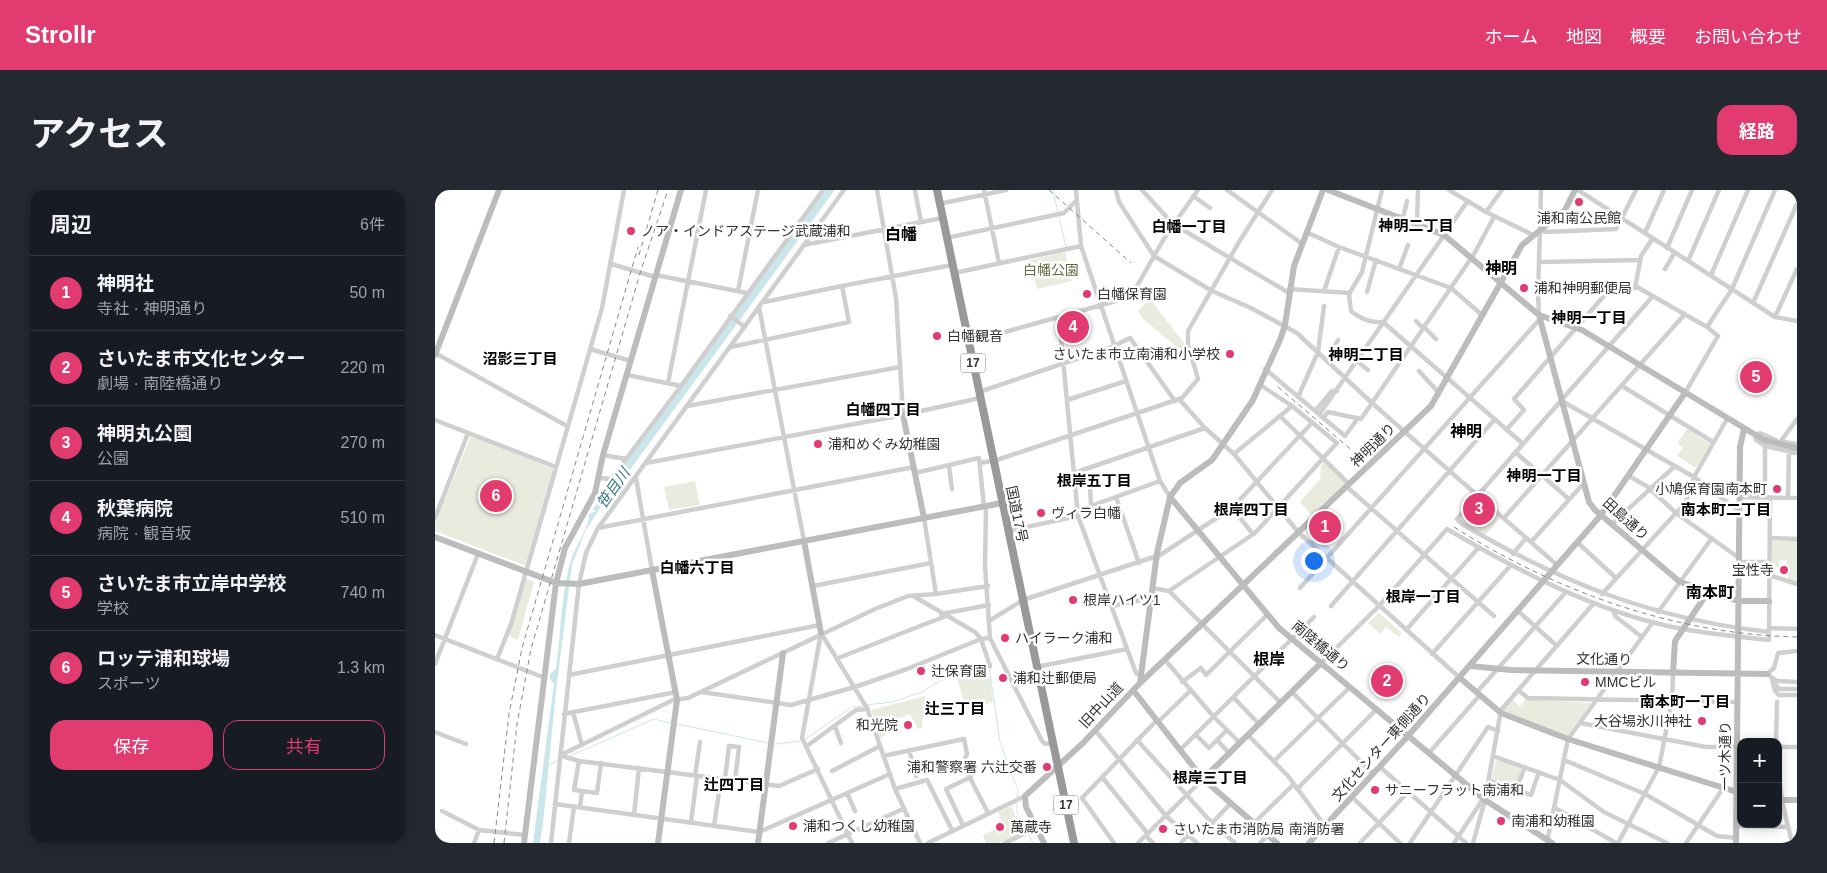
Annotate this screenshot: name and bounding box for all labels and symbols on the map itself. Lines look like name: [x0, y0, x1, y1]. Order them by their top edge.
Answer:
marker: 浦和南公民館: [1573, 196, 1585, 208]
place label: 浦和南公民館: [1537, 210, 1621, 226]
district label: 神明二丁目: [1377, 217, 1454, 234]
district label: 白幡一丁目: [1151, 218, 1227, 235]
place label: ノア・インドアステージ武蔵浦和: [641, 223, 851, 239]
marker: ノア・インドアステージ武蔵浦和: [625, 225, 637, 237]
district label: 白幡: [885, 226, 917, 243]
district label: 神明: [1485, 259, 1517, 277]
park label: 白幡公園: [1023, 262, 1079, 278]
place label: 浦和神明郵便局: [1534, 280, 1632, 296]
marker: 浦和神明郵便局: [1518, 282, 1530, 294]
place label: 白幡保育園: [1097, 286, 1167, 302]
marker: 白幡保育園: [1081, 288, 1093, 300]
pin: 4: [1057, 308, 1089, 346]
district label: 神明一丁目: [1550, 309, 1627, 326]
place label: 白幡観音: [947, 328, 1003, 344]
marker: 白幡観音: [931, 330, 943, 342]
place label: さいたま市立南浦和小学校: [1052, 346, 1220, 362]
district label: 神明二丁目: [1327, 346, 1404, 363]
marker: さいたま市立南浦和小学校: [1224, 348, 1236, 360]
district label: 沼影三丁目: [482, 350, 558, 367]
road number: 17: [961, 354, 985, 372]
pin: 5: [1740, 358, 1772, 396]
district label: 白幡四丁目: [845, 401, 921, 418]
street label: 神明通り: [1347, 420, 1399, 470]
district label: 神明: [1450, 422, 1482, 440]
place label: 浦和めぐみ幼稚園: [828, 436, 940, 452]
marker: 浦和めぐみ幼稚園: [812, 438, 824, 450]
water label: 笹目川: [593, 463, 634, 511]
district label: 神明一丁目: [1505, 467, 1582, 484]
district label: 根岸五丁目: [1056, 472, 1132, 489]
pin: 6: [480, 477, 512, 515]
place label: 小鳩保育園南本町: [1655, 481, 1767, 497]
marker: 小鳩保育園南本町: [1771, 483, 1783, 495]
street label: 国道17号: [1003, 484, 1031, 544]
pin: 3: [1463, 490, 1495, 528]
street label: 田島通り: [1600, 494, 1652, 544]
district label: 根岸四丁目: [1213, 501, 1289, 518]
district label: 南本町二丁目: [1681, 501, 1771, 518]
place label: ヴィラ白幡: [1051, 505, 1121, 521]
marker: ヴィラ白幡: [1035, 507, 1047, 519]
pin: 1: [1309, 508, 1341, 546]
your location: [1301, 548, 1327, 574]
district label: 白幡六丁目: [659, 559, 735, 576]
place label: 宝性寺: [1732, 562, 1774, 578]
marker: 宝性寺: [1778, 564, 1790, 576]
district label: 南本町: [1686, 584, 1734, 601]
district label: 根岸一丁目: [1385, 588, 1461, 605]
place label: 根岸ハイツ1: [1083, 592, 1161, 608]
marker: 根岸ハイツ1: [1067, 594, 1079, 606]
street label: 南陸橋通り: [1289, 617, 1353, 675]
place label: ハイラーク浦和: [1015, 630, 1113, 646]
marker: ハイラーク浦和: [999, 632, 1011, 644]
district label: 根岸: [1253, 651, 1285, 668]
street label: 文化通り: [1576, 651, 1632, 667]
pin: 2: [1371, 662, 1403, 700]
place label: 辻保育園: [931, 663, 987, 679]
marker: 辻保育園: [915, 665, 927, 677]
place label: 浦和辻郵便局: [1013, 670, 1097, 686]
marker: 浦和辻郵便局: [997, 672, 1009, 684]
place label: MMCビル: [1595, 674, 1656, 690]
marker: MMCビル: [1579, 676, 1591, 688]
street label: 旧中山道: [1076, 679, 1126, 731]
street label: 文化センター東側通り: [1328, 690, 1434, 804]
district label: 南本町一丁目: [1640, 693, 1730, 710]
district label: 辻三丁目: [925, 700, 985, 717]
place label: 大谷場氷川神社: [1594, 713, 1692, 729]
marker: 大谷場氷川神社: [1696, 715, 1708, 727]
place label: 和光院: [856, 717, 898, 733]
marker: 和光院: [902, 719, 914, 731]
street label: 一ツ木通り: [1717, 721, 1733, 791]
place label: 浦和警察署 六辻交番: [907, 759, 1037, 775]
marker: 浦和警察署 六辻交番: [1041, 761, 1053, 773]
district label: 根岸三丁目: [1172, 769, 1248, 786]
district label: 辻四丁目: [704, 776, 764, 793]
place label: サニーフラット南浦和: [1385, 782, 1524, 798]
marker: サニーフラット南浦和: [1369, 784, 1381, 796]
road number: 17: [1053, 796, 1079, 814]
place label: 南浦和幼稚園: [1511, 813, 1595, 829]
marker: 南浦和幼稚園: [1495, 815, 1507, 827]
place label: 浦和つくし幼稚園: [803, 818, 915, 834]
place label: 萬蔵寺: [1010, 819, 1052, 835]
marker: 浦和つくし幼稚園: [787, 820, 799, 832]
marker: 萬蔵寺: [994, 821, 1006, 833]
place label: さいたま市消防局 南消防署: [1173, 821, 1344, 837]
marker: さいたま市消防局 南消防署: [1157, 823, 1169, 835]

